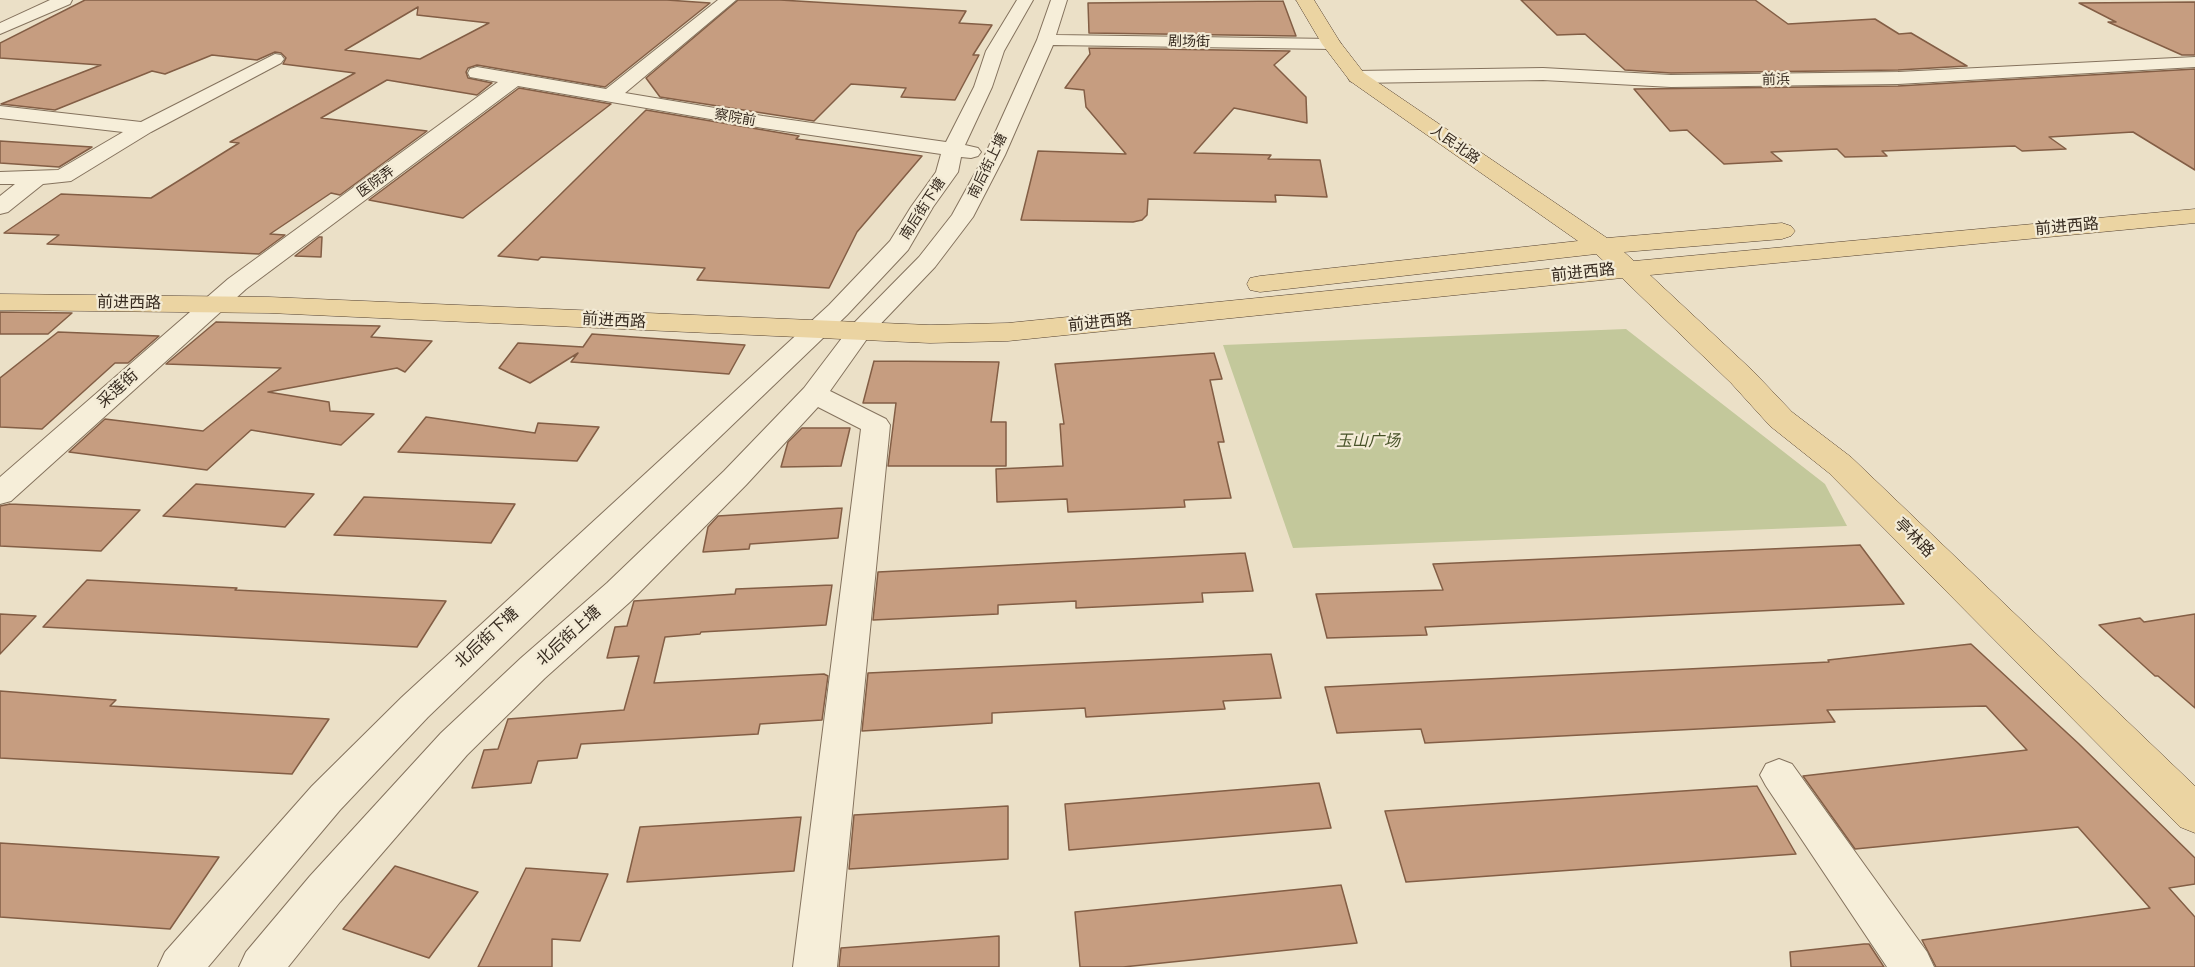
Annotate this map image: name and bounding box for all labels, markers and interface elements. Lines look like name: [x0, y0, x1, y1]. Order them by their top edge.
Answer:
street label: 剧场街: [1168, 33, 1210, 51]
street label: 前浜: [1762, 71, 1790, 89]
street label: 察院前: [713, 106, 757, 130]
street label: 人民北路: [1427, 122, 1483, 168]
street label: 南后街上塘: [965, 131, 1011, 201]
street label: 医院弄: [354, 163, 398, 201]
street label: 南后街下塘: [897, 175, 949, 243]
street label: 前进西路: [2034, 215, 2100, 239]
street label: 前进西路: [1550, 260, 1616, 286]
street label: 前进西路: [97, 293, 161, 313]
street label: 前进西路: [582, 310, 646, 332]
street label: 前进西路: [1067, 310, 1133, 336]
street label: 采莲街: [94, 366, 142, 412]
park label: 玉山广场: [1336, 432, 1400, 452]
street label: 亭林路: [1890, 514, 1938, 562]
street label: 北后街上塘: [533, 602, 605, 670]
street label: 北后街下塘: [451, 604, 523, 672]

